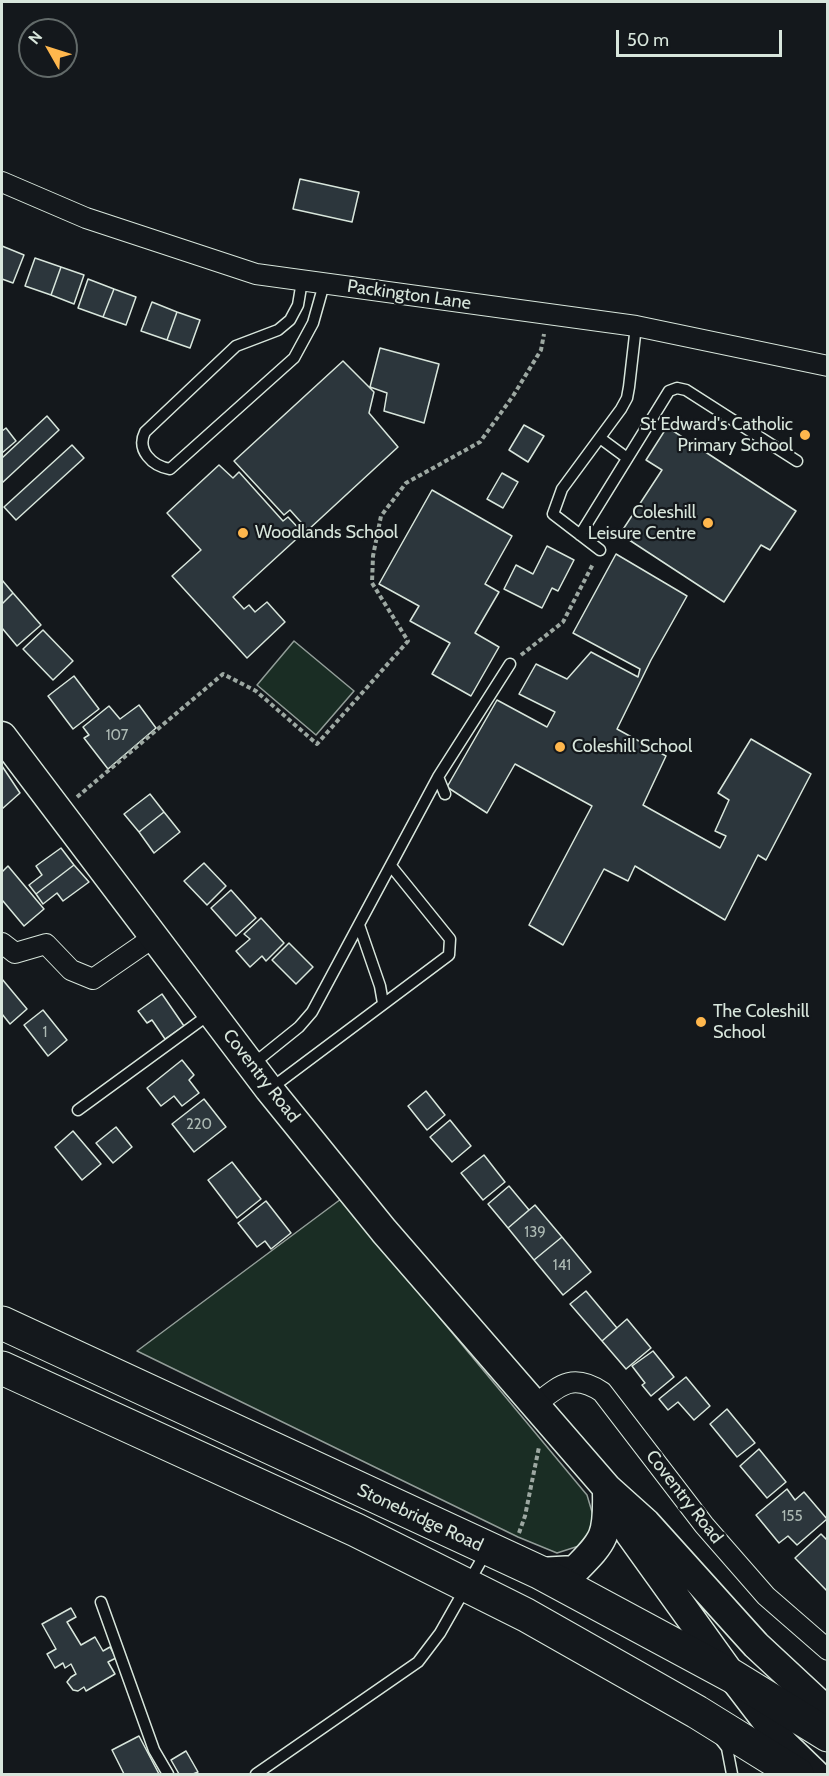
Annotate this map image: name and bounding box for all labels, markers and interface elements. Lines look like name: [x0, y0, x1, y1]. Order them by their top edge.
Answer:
north arrow: [18, 18, 78, 78]
scale bar: [619, 18, 786, 56]
text: N: [24, 27, 46, 48]
text: 50 m: [627, 29, 669, 51]
street label: Packington Lane: [346, 276, 472, 314]
place label: St Edward's Catholic Primary School: [640, 414, 793, 456]
marker: St Edward's Catholic Primary School: [798, 428, 812, 442]
place label: Coleshill Leisure Centre: [588, 502, 696, 544]
marker: Coleshill Leisure Centre: [701, 516, 715, 530]
place label: Woodlands School: [255, 522, 398, 544]
marker: Woodlands School: [236, 526, 250, 540]
house number: 107: [106, 727, 128, 745]
place label: Coleshill School: [572, 736, 692, 758]
marker: Coleshill School: [553, 740, 567, 754]
place label: The Coleshill School: [713, 1001, 809, 1044]
marker: The Coleshill School: [694, 1015, 708, 1029]
house number: 1: [43, 1024, 47, 1042]
street label: Coventry Road: [218, 1025, 304, 1127]
house number: 220: [186, 1116, 212, 1134]
house number: 139: [524, 1224, 546, 1242]
house number: 141: [553, 1257, 571, 1275]
street label: Coventry Road: [641, 1446, 727, 1548]
street label: Stonebridge Road: [354, 1479, 486, 1557]
house number: 155: [781, 1508, 803, 1526]

